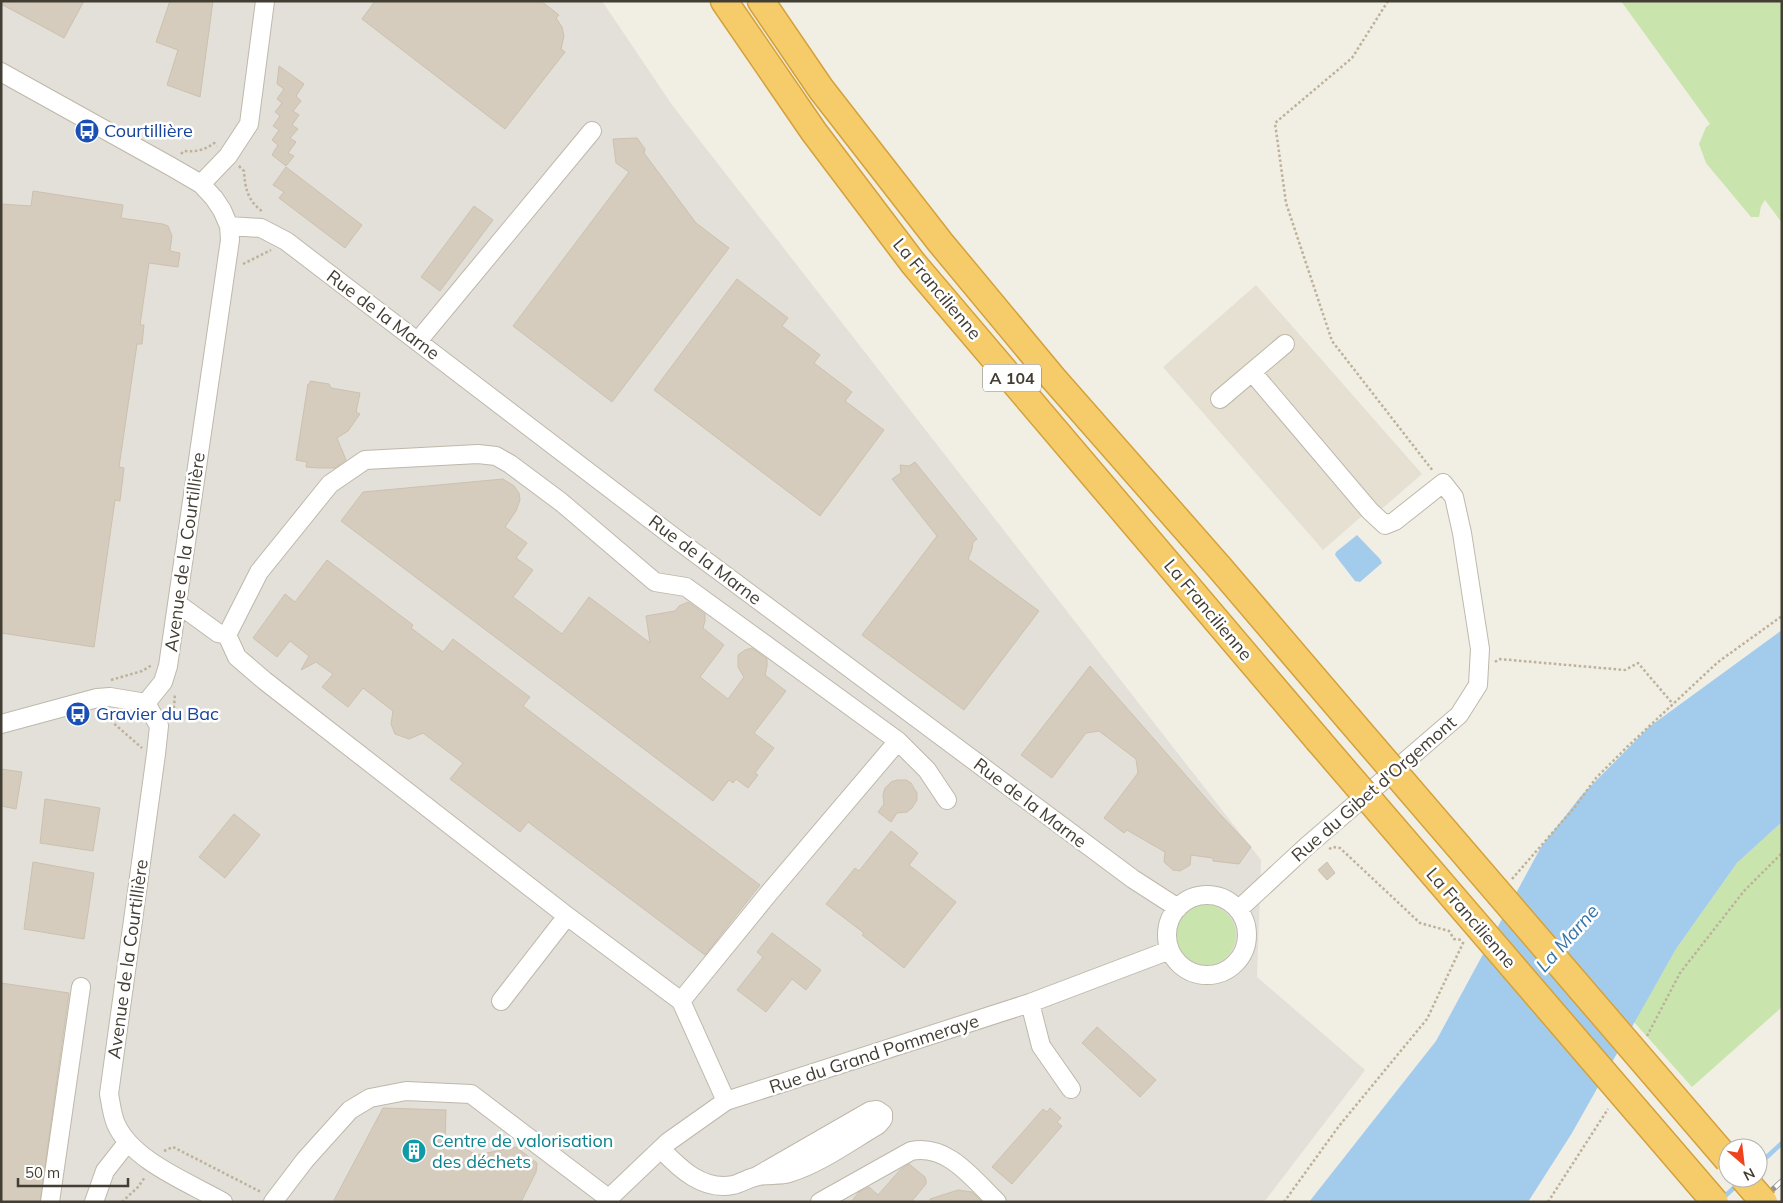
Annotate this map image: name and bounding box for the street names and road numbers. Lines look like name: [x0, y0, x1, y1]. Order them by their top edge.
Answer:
street label: La Francilienne: [888, 233, 987, 344]
street label: Rue de la Marne: [322, 265, 444, 365]
road number: A 104: [983, 364, 1041, 392]
street label: Avenue de la Courtillière: [159, 451, 210, 653]
street label: Rue de la Marne: [644, 510, 766, 610]
street label: La Francilienne: [1159, 554, 1258, 665]
street label: Rue du Gibet d'Orgemont: [1287, 711, 1461, 866]
street label: Rue de la Marne: [969, 753, 1091, 853]
street label: Avenue de la Courtillière: [102, 858, 153, 1060]
street label: La Francilienne: [1422, 863, 1521, 973]
street label: Rue du Grand Pommeraye: [766, 1009, 982, 1098]

